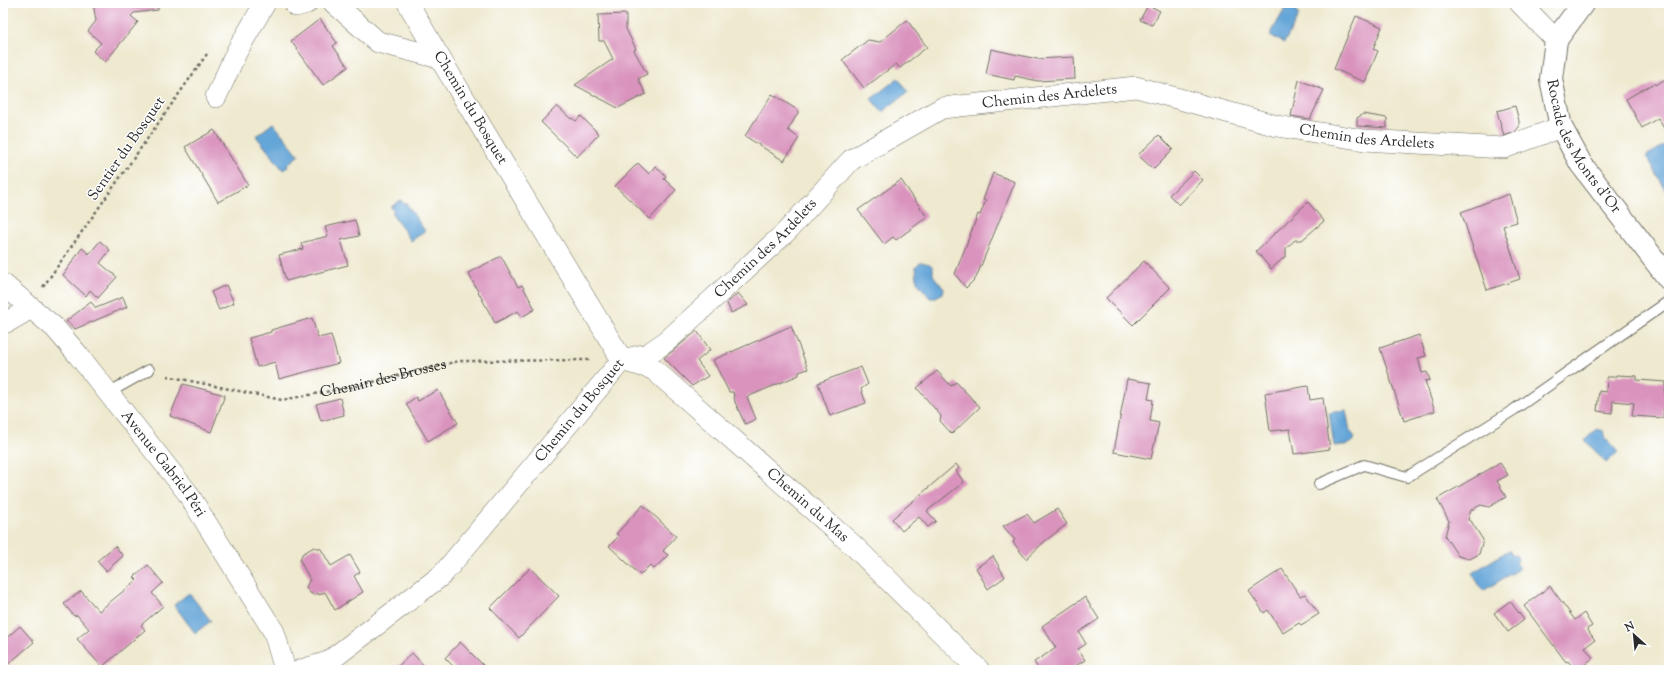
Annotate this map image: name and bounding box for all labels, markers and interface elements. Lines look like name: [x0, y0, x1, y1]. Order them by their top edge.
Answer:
street label: Chemin du Bosquet: [428, 47, 512, 169]
street label: Rocade des Monts d'Or: [1541, 77, 1626, 218]
street label: Chemin des Ardelets: [981, 79, 1118, 114]
street label: Sentier du Bosquet: [83, 93, 171, 205]
street label: Chemin des Ardelets: [1298, 119, 1435, 155]
street label: Chemin des Ardelets: [710, 194, 822, 303]
street label: Chemin des Brosses: [318, 354, 449, 403]
street label: Chemin du Bosquet: [530, 354, 629, 467]
street label: Avenue Gabriel Péri: [116, 406, 211, 521]
street label: Chemin du Mas: [762, 463, 853, 547]
north arrow: [1614, 615, 1654, 655]
text: N: [1621, 618, 1638, 637]

